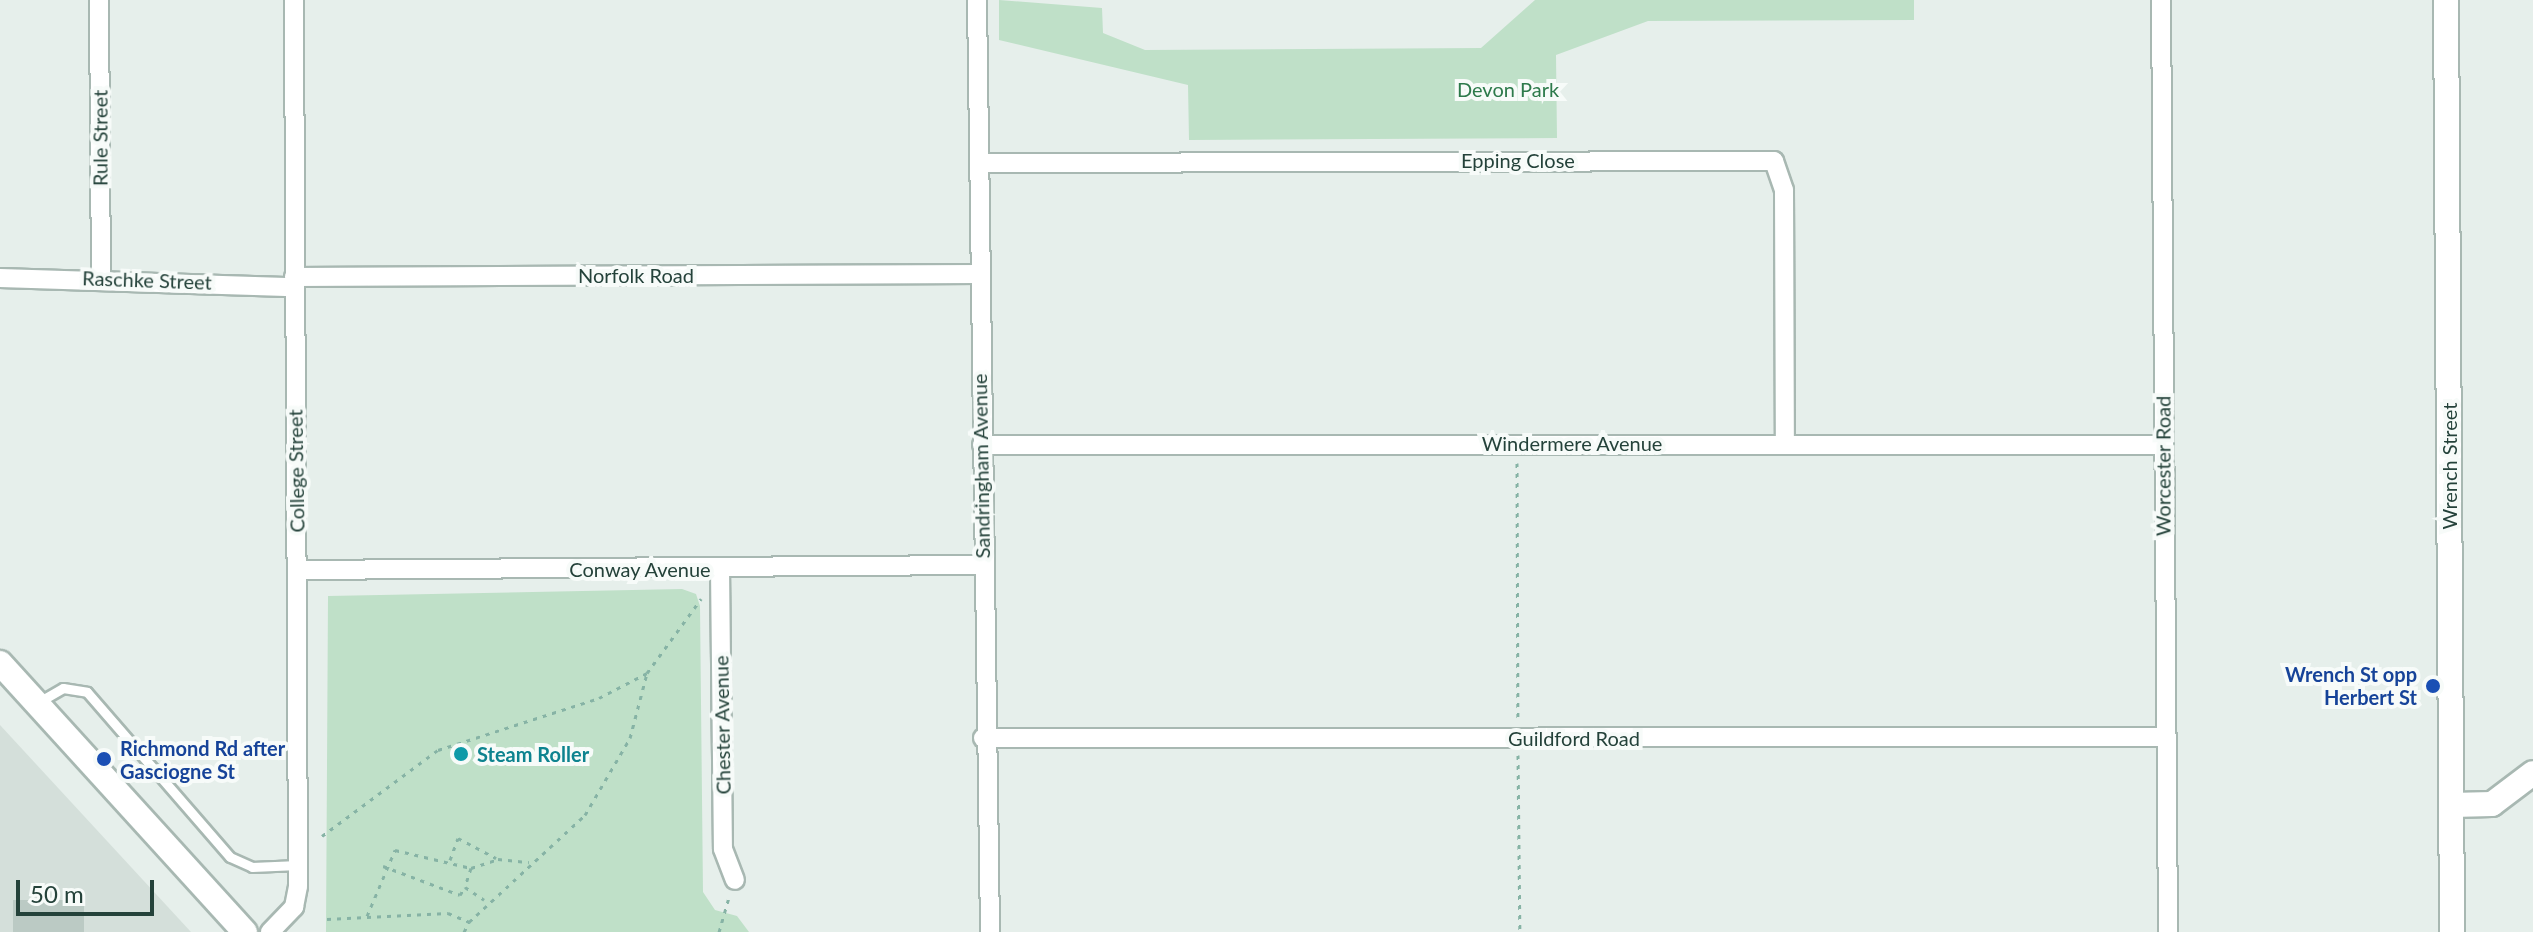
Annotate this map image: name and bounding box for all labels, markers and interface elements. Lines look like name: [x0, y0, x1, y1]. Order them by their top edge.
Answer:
park label: Devon Park: [1457, 77, 1559, 101]
street label: Rule Street: [88, 90, 112, 186]
street label: Epping Close: [1461, 148, 1575, 172]
street label: Norfolk Road: [578, 263, 694, 287]
street label: Raschke Street: [82, 266, 212, 294]
street label: Sandringham Avenue: [967, 373, 995, 559]
street label: Worcester Road: [2151, 396, 2175, 536]
street label: Wrench Street: [2437, 403, 2461, 529]
street label: College Street: [283, 409, 309, 533]
street label: Windermere Avenue: [1481, 431, 1663, 455]
street label: Conway Avenue: [569, 557, 711, 581]
street label: Chester Avenue: [709, 655, 735, 795]
place label: Wrench St opp Herbert St: [2285, 662, 2417, 709]
marker: Wrench St opp Herbert St: [2424, 677, 2442, 695]
street label: Guildford Road: [1508, 726, 1640, 750]
place label: Richmond Rd after Gasciogne St: [120, 736, 285, 783]
place label: Steam Roller: [477, 742, 589, 766]
marker: Steam Roller: [452, 745, 470, 763]
marker: Richmond Rd after Gasciogne St: [95, 750, 113, 768]
scale bar: [20, 864, 158, 914]
text: 50 m: [30, 879, 84, 908]

